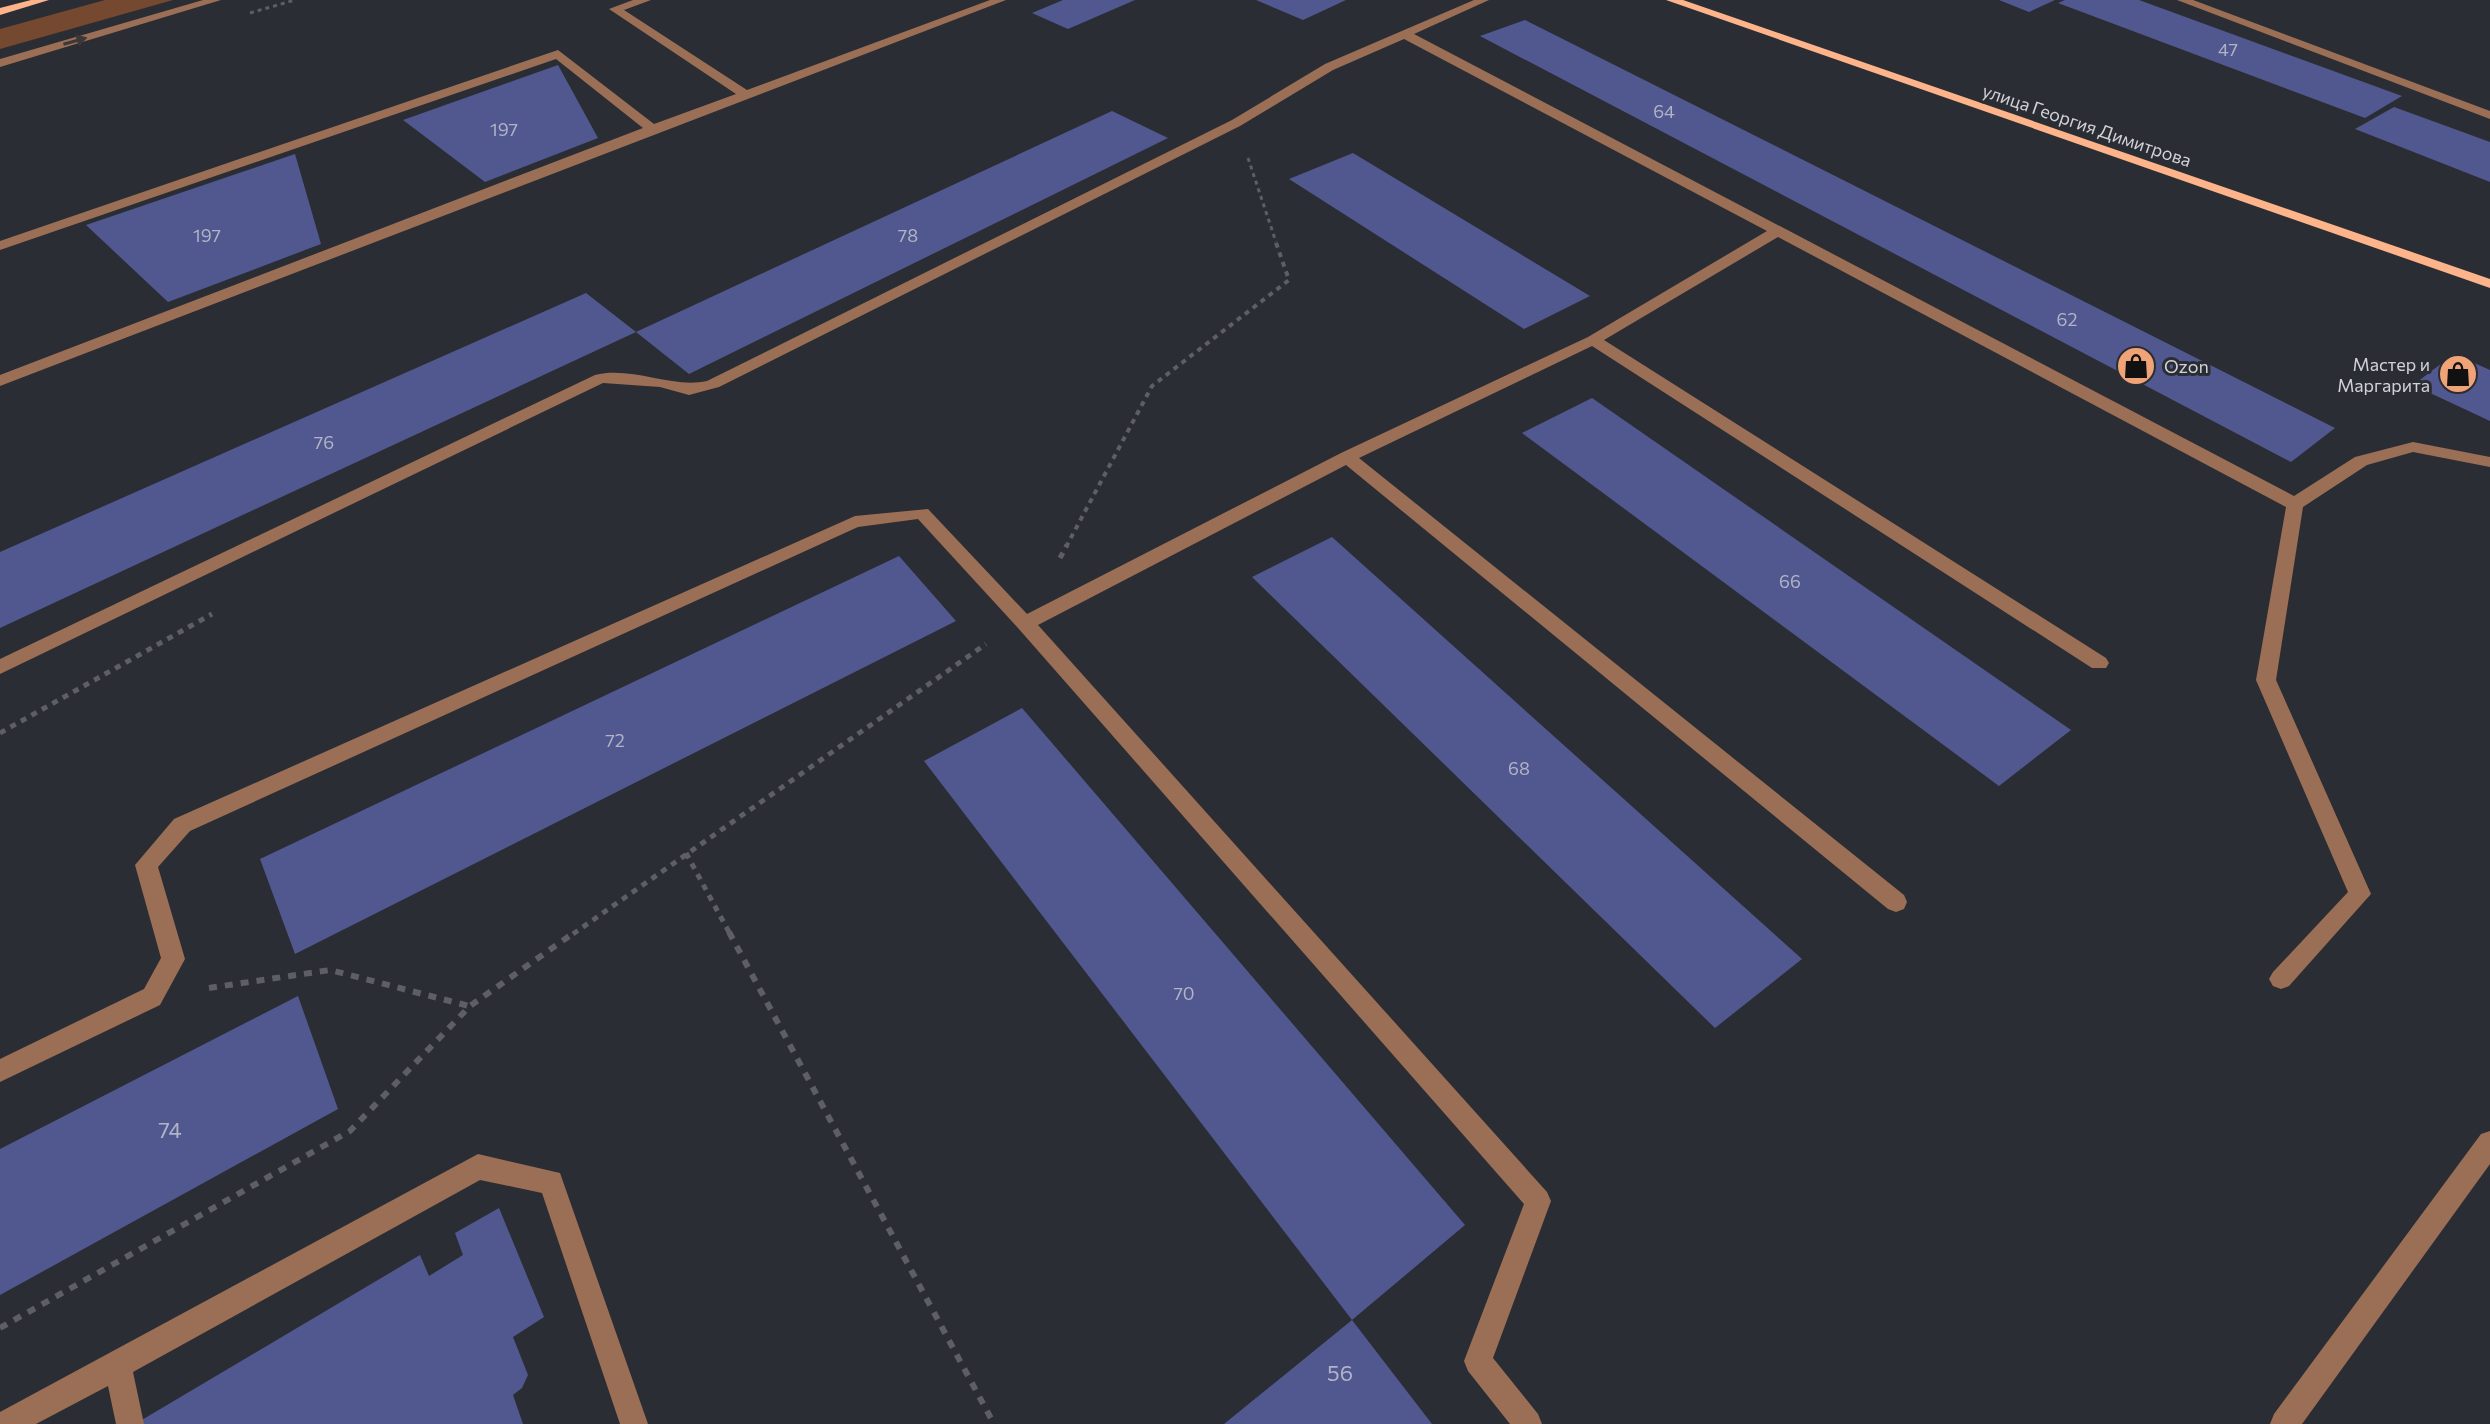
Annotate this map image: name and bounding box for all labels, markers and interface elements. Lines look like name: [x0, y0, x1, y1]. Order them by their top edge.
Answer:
one-way arrow: [63, 34, 87, 47]
house number: 47: [2218, 38, 2238, 60]
street label: улица Георгия Димитрова: [1980, 79, 2194, 171]
house number: 64: [1653, 100, 1675, 122]
house number: 197: [490, 118, 518, 140]
house number: 197: [193, 224, 221, 246]
house number: 78: [898, 224, 918, 246]
house number: 62: [2057, 308, 2077, 330]
shop icon: Ozon: [2115, 345, 2157, 387]
place label: Мастер и Маргарита: [2337, 353, 2430, 396]
shop icon: Мастер и Маргарита: [2437, 353, 2479, 395]
place label: Ozon: [2164, 355, 2209, 377]
house number: 76: [314, 431, 334, 453]
house number: 66: [1779, 570, 1801, 592]
house number: 72: [605, 729, 625, 751]
house number: 68: [1508, 757, 1530, 779]
house number: 70: [1173, 982, 1195, 1004]
house number: 74: [158, 1116, 182, 1143]
house number: 56: [1327, 1359, 1353, 1386]

